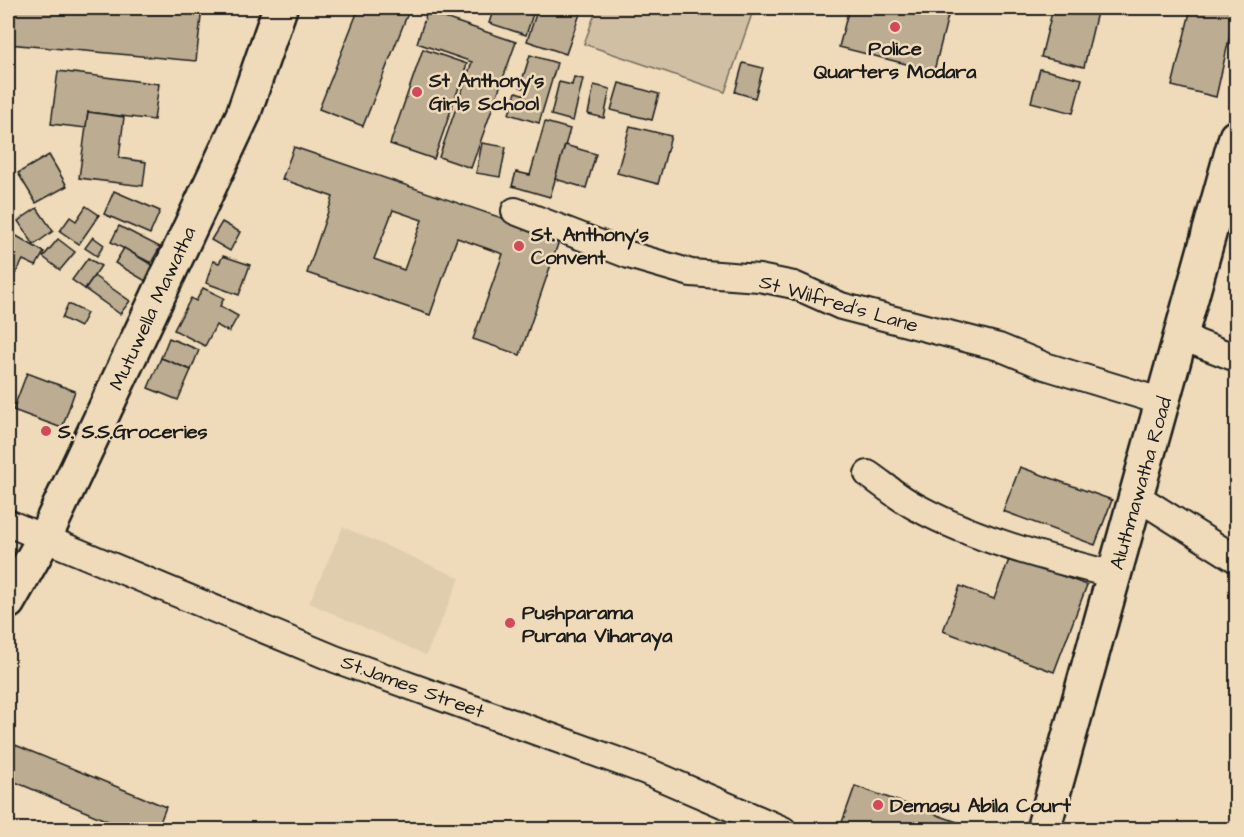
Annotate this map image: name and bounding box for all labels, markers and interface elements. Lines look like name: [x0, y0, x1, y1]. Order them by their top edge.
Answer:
marker: Police Quarters Modara: [888, 20, 902, 34]
place label: Police Quarters Modara: [813, 35, 977, 86]
place label: St Anthony's Girls School: [428, 67, 544, 118]
marker: St Anthony's Girls School: [410, 85, 424, 99]
place label: St. Anthony's Convent: [530, 221, 649, 272]
street label: Mutuwella Mawatha: [103, 222, 203, 395]
marker: St. Anthony's Convent: [512, 239, 526, 253]
street label: St Wilfred's Lane: [756, 268, 922, 340]
street label: Aluthmawatha Road: [1103, 394, 1179, 573]
place label: S. S.S.Groceries: [57, 418, 208, 446]
marker: S. S.S.Groceries: [39, 424, 53, 438]
place label: Pushparama Purana Viharaya: [522, 599, 673, 651]
marker: Pushparama Purana Viharaya: [503, 616, 517, 630]
street label: St.James Street: [337, 648, 488, 726]
place label: Demasu Abila Court: [890, 792, 1072, 820]
marker: Demasu Abila Court: [871, 798, 885, 812]

